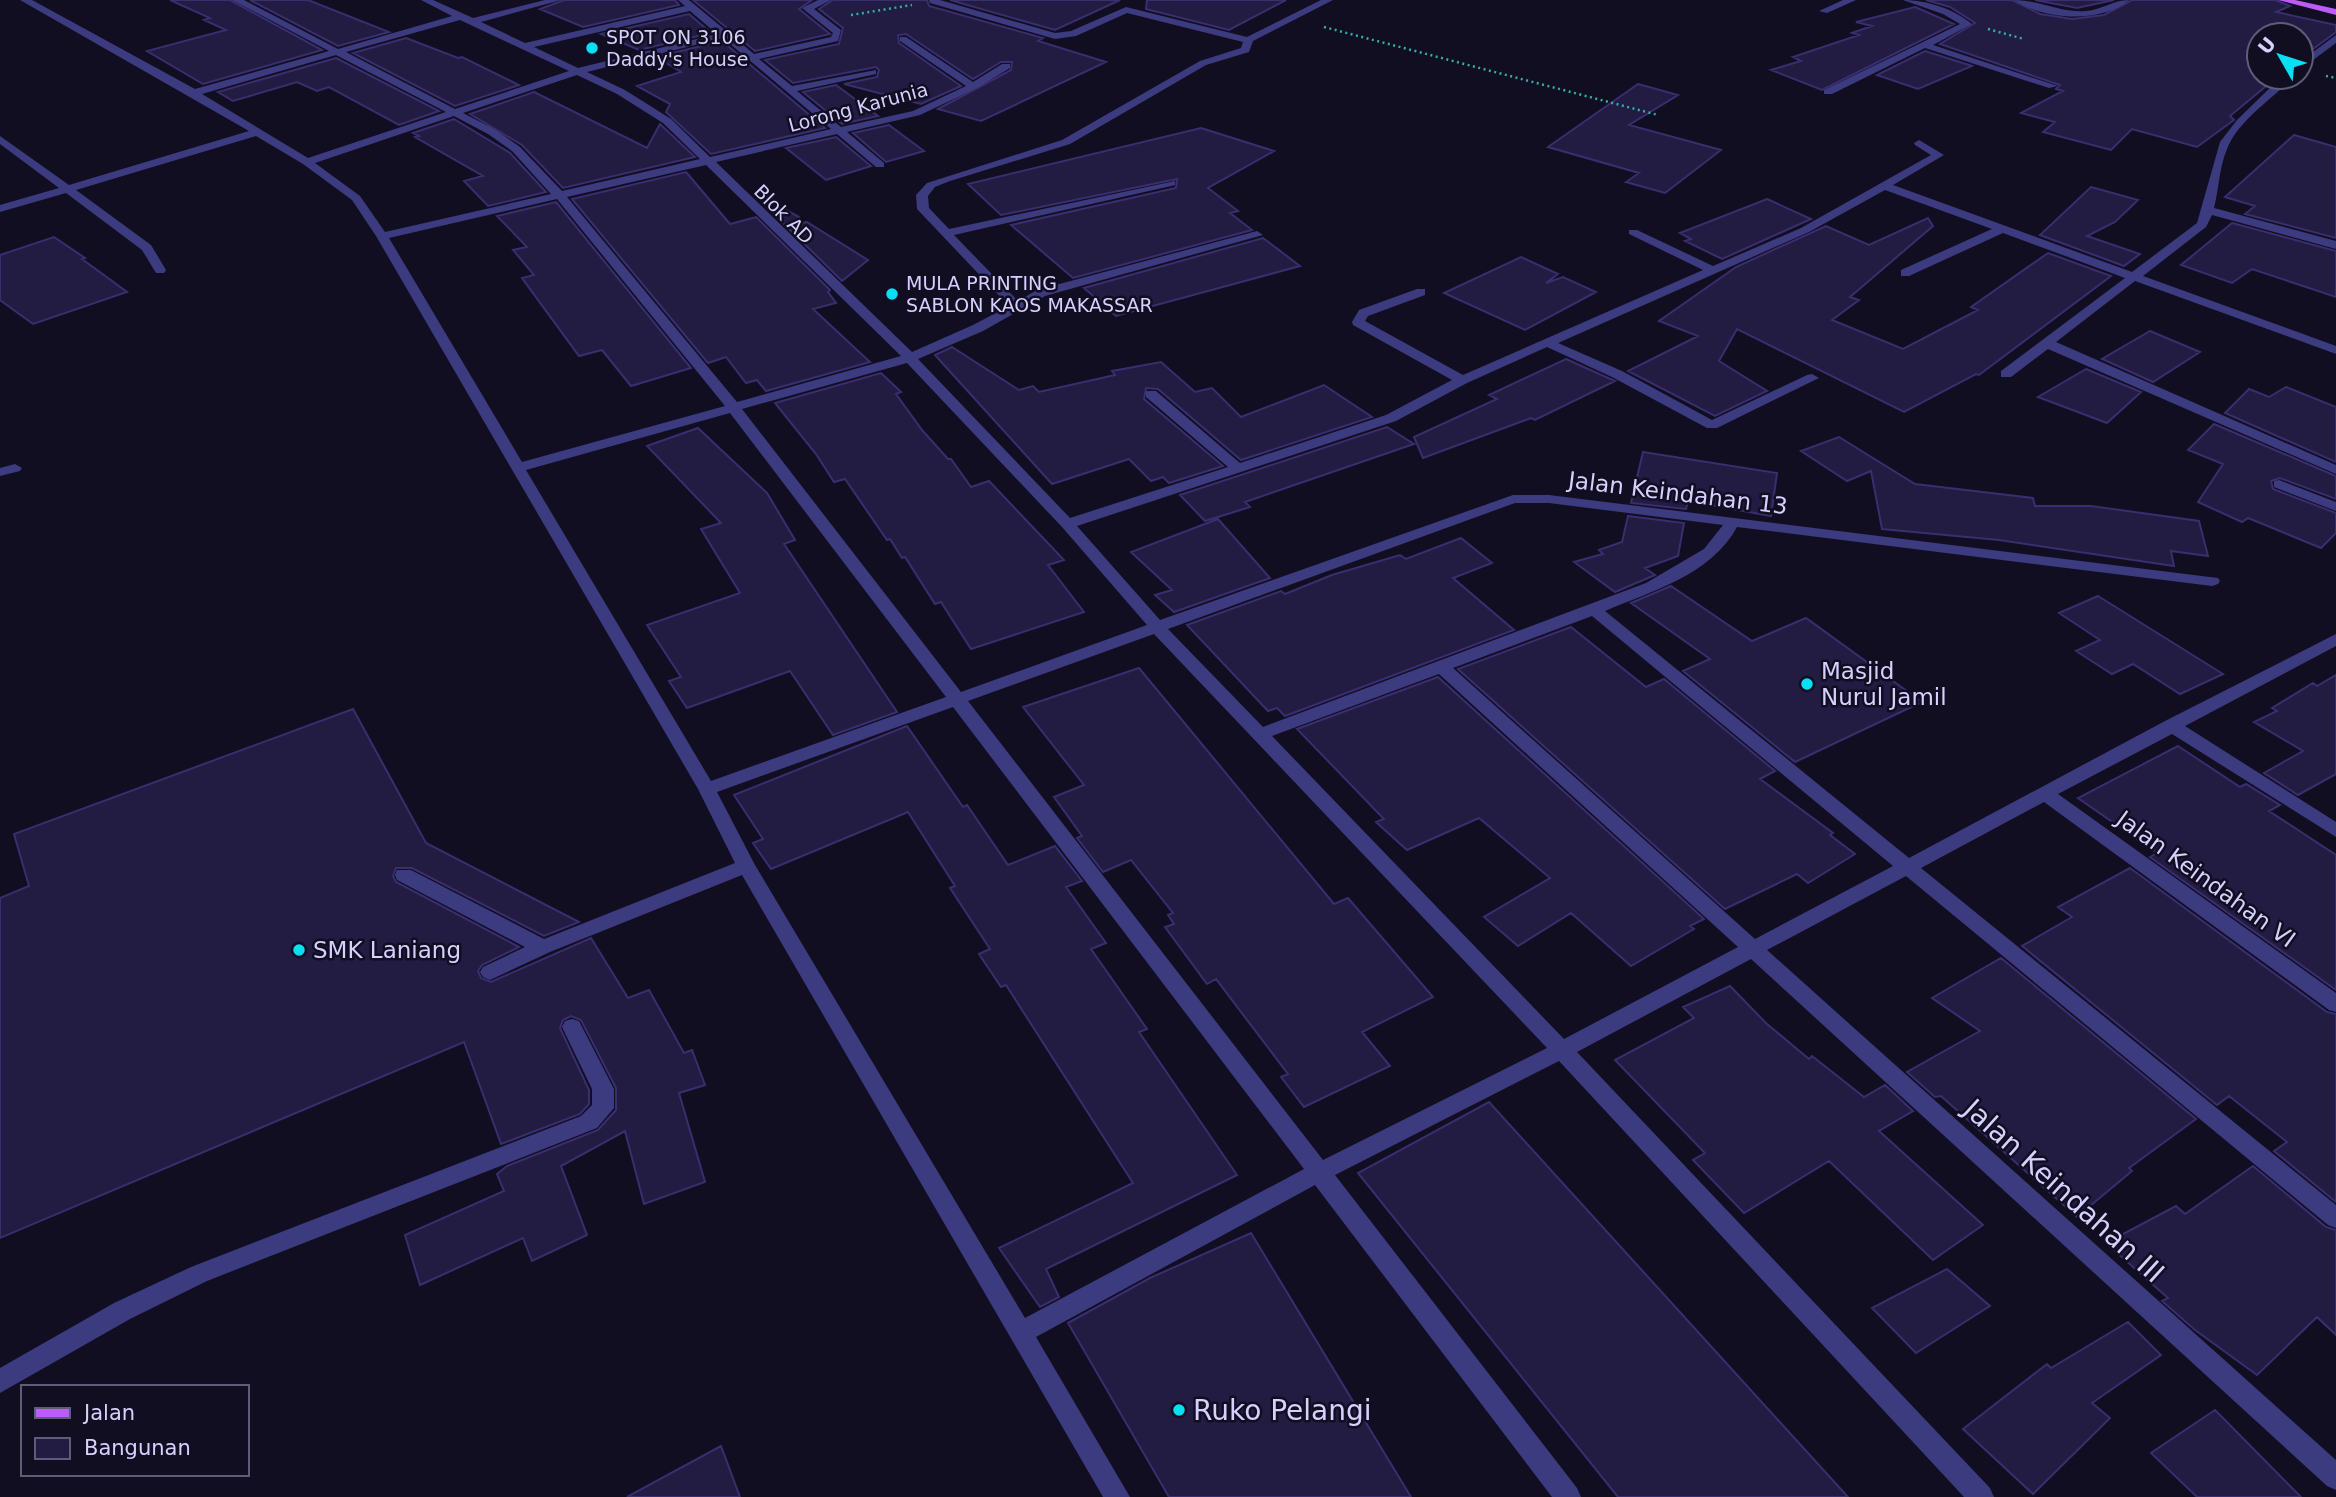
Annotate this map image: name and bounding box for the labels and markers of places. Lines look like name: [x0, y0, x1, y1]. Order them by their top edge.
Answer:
place label: SPOT ON 3106 Daddy's House: [606, 26, 748, 70]
marker: SPOT ON 3106 Daddy's House: [584, 40, 600, 56]
place label: MULA PRINTING SABLON KAOS MAKASSAR: [906, 272, 1153, 316]
marker: MULA PRINTING SABLON KAOS MAKASSAR: [884, 286, 900, 302]
place label: Masjid Nurul Jamil: [1821, 658, 1947, 710]
marker: Masjid Nurul Jamil: [1799, 676, 1815, 692]
place label: SMK Laniang: [313, 937, 461, 963]
marker: SMK Laniang: [291, 942, 307, 958]
place label: Ruko Pelangi: [1193, 1394, 1372, 1427]
marker: Ruko Pelangi: [1171, 1402, 1187, 1418]

